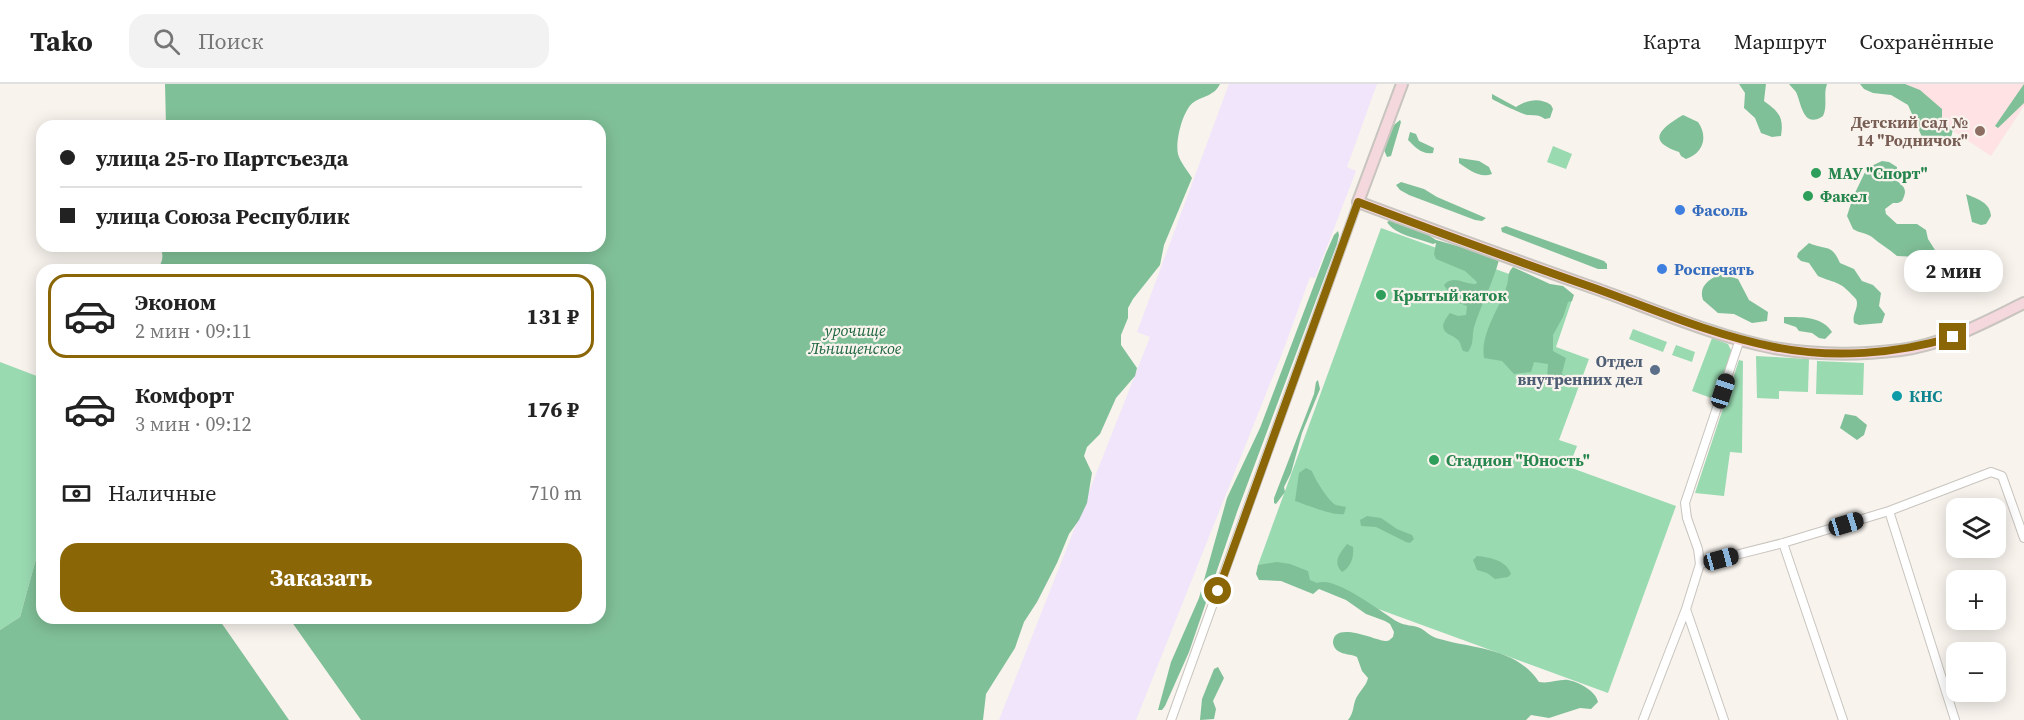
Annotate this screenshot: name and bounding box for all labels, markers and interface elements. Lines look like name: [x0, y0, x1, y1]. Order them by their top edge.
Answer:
search box: [129, 14, 549, 68]
text: Tako: [30, 22, 93, 60]
icon: search: [150, 25, 183, 58]
text: Поиск: [198, 26, 263, 56]
text: Карта: [1643, 27, 1701, 56]
text: Маршрут: [1734, 27, 1827, 56]
text: Сохранённые: [1860, 27, 1994, 56]
place label: Детский сад № 14 "Родничок": [1851, 111, 1968, 151]
marker: Детский сад № 14 "Родничок": [1973, 124, 1987, 138]
text: улица 25-го Партсъезда: [96, 143, 348, 173]
place label: МАУ "Спорт": [1828, 162, 1928, 184]
marker: МАУ "Спорт": [1809, 166, 1823, 180]
place label: Факел: [1820, 185, 1868, 207]
marker: Факел: [1801, 189, 1815, 203]
place label: Фасоль: [1692, 199, 1748, 221]
text: улица Союза Республик: [96, 201, 350, 231]
marker: Фасоль: [1673, 203, 1687, 217]
callout: 2 мин: [1904, 250, 2002, 292]
text: 2 мин: [1926, 257, 1981, 285]
place label: Роспечать: [1674, 258, 1754, 280]
marker: Роспечать: [1655, 262, 1669, 276]
place label: Крытый каток: [1393, 284, 1507, 306]
text: Эконом: [135, 287, 216, 317]
marker: Крытый каток: [1374, 288, 1388, 302]
icon: car: [63, 289, 117, 343]
text: 131 ₽: [527, 301, 579, 331]
text: 2 мин · 09:11: [135, 317, 251, 345]
park label: урочище Льнищенское: [808, 319, 902, 359]
route end: [1939, 323, 1966, 350]
place label: Отдел внутренних дел: [1517, 350, 1643, 390]
marker: Отдел внутренних дел: [1648, 363, 1662, 377]
car: [1709, 371, 1737, 411]
text: Комфорт: [135, 380, 234, 410]
icon: car: [63, 382, 117, 436]
place label: КНС: [1909, 385, 1942, 407]
marker: КНС: [1890, 389, 1904, 403]
text: 176 ₽: [527, 394, 579, 424]
text: 3 мин · 09:12: [135, 410, 251, 438]
place label: Стадион "Юность": [1446, 449, 1590, 471]
marker: Стадион "Юность": [1427, 453, 1441, 467]
icon: cash: [60, 477, 93, 510]
text: Наличные: [108, 478, 217, 508]
text: 710 m: [529, 479, 582, 507]
map controls: [1946, 498, 2006, 702]
button: layers: [1946, 498, 2006, 558]
car: [1826, 510, 1866, 538]
button: Заказать: [60, 543, 582, 612]
car: [1701, 546, 1741, 572]
button: +: [1946, 570, 2006, 630]
route start: [1204, 577, 1231, 604]
button: −: [1946, 642, 2006, 702]

